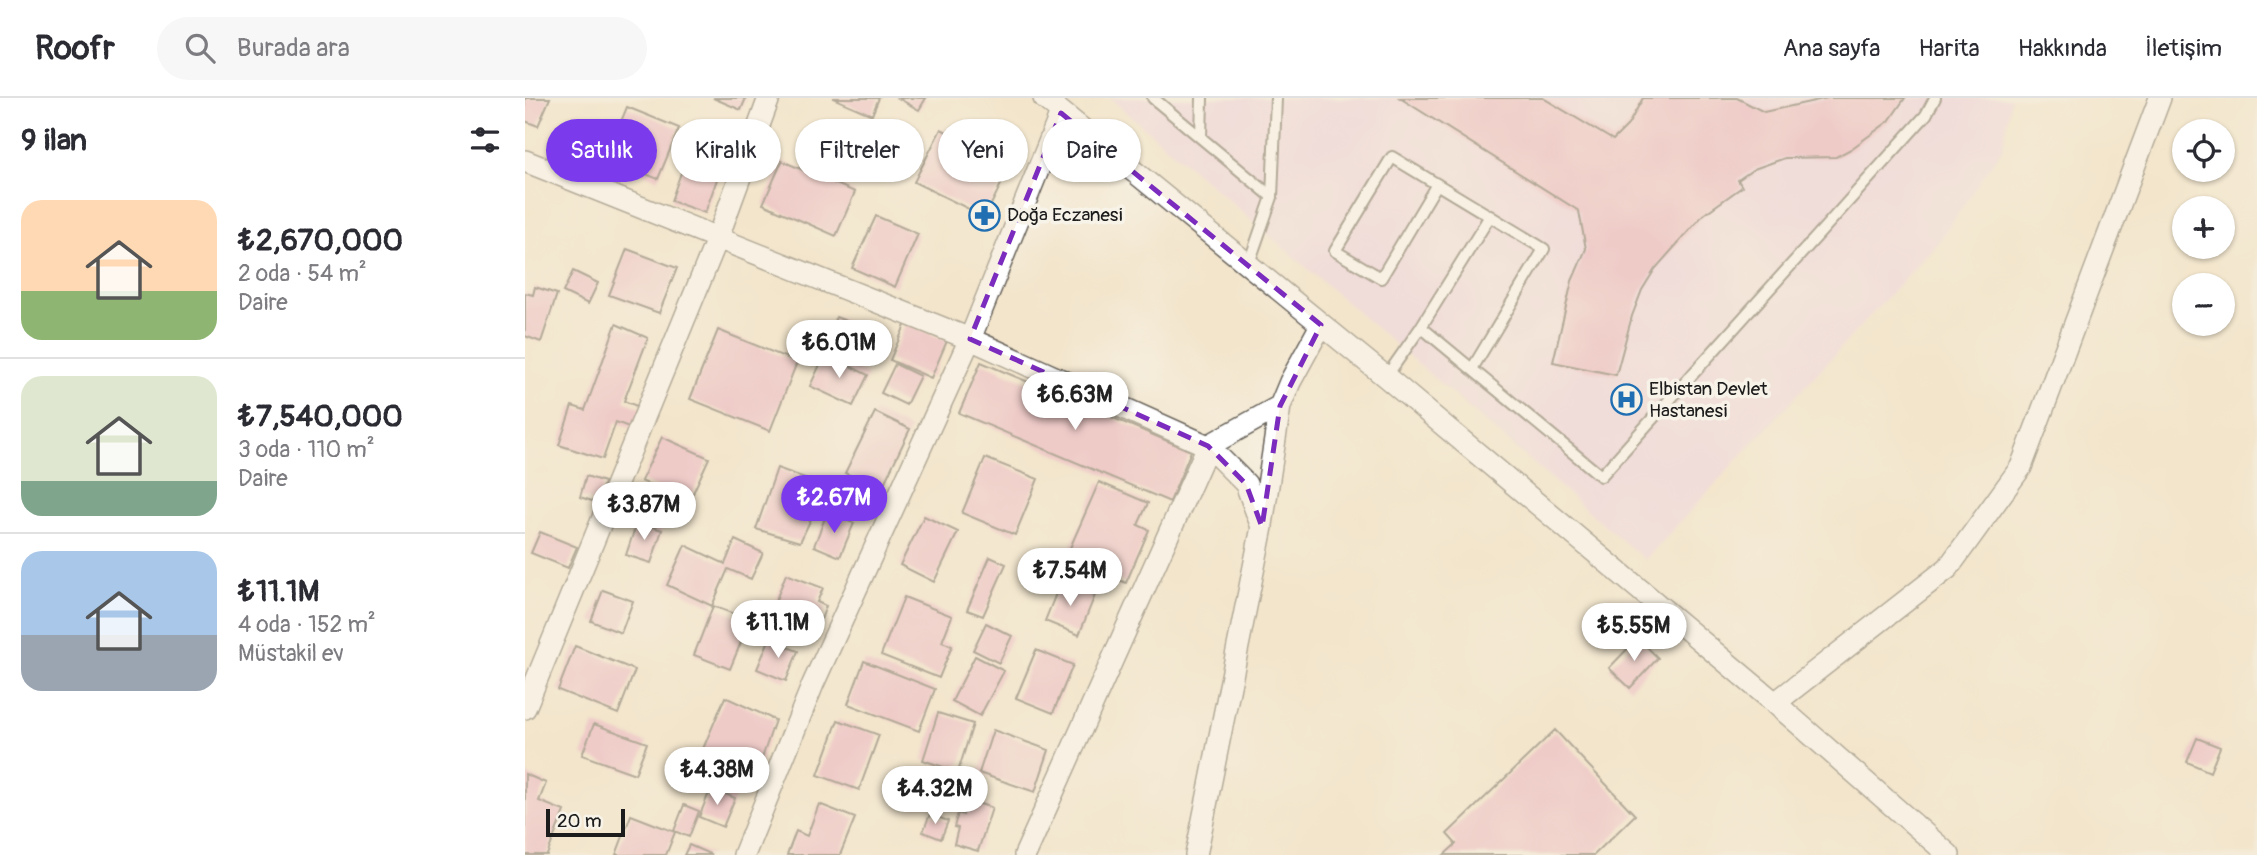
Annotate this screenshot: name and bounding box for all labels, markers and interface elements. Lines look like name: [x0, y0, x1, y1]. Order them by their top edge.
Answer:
search box: [157, 17, 647, 80]
text: Roofr: [35, 28, 115, 69]
icon: search: [181, 29, 219, 67]
text: Burada ara: [237, 32, 350, 64]
text: Ana sayfa: [1783, 34, 1880, 63]
text: Harita: [1918, 34, 1980, 63]
text: Hakkında: [2018, 34, 2107, 63]
text: İletişim: [2145, 34, 2222, 63]
chip: Satılık: [546, 119, 657, 182]
chip: Kiralık: [671, 119, 781, 182]
chip: Filtreler: [795, 119, 924, 182]
chip: Yeni: [938, 119, 1028, 182]
chip: Daire: [1042, 119, 1141, 182]
map controls: [2172, 119, 2235, 336]
button: locate: [2172, 119, 2235, 182]
icon: filters: [466, 121, 504, 159]
text: 9 ilan: [21, 122, 87, 159]
button: +: [2172, 196, 2235, 259]
pharmacy icon: Doğa Eczanesi: [967, 198, 1001, 232]
place label: Doğa Eczanesi: [1007, 203, 1123, 227]
text: ₺2,670,000: [238, 222, 403, 259]
icon: home: [77, 228, 161, 312]
text: 2 oda · 54 m²: [238, 259, 367, 288]
button: −: [2172, 273, 2235, 336]
text: Daire: [238, 288, 287, 317]
pin: ₺6.01M: [782, 320, 896, 380]
text: ₺6.01M: [802, 328, 876, 357]
pin: ₺6.63M: [1018, 372, 1132, 432]
place label: Elbistan Devlet Hastanesi: [1649, 377, 1768, 423]
text: ₺6.63M: [1037, 380, 1113, 409]
hospital icon: Elbistan Devlet Hastanesi: [1609, 383, 1643, 417]
text: ₺7,540,000: [238, 398, 403, 435]
icon: home: [77, 404, 161, 488]
text: 3 oda · 110 m²: [238, 435, 375, 464]
text: Daire: [238, 464, 287, 493]
pin: ₺2.67M: [777, 476, 891, 535]
pin: ₺3.87M: [587, 482, 701, 542]
text: ₺2.67M: [797, 483, 871, 512]
text: ₺3.87M: [608, 490, 680, 519]
pin: ₺7.54M: [1013, 548, 1127, 608]
text: ₺7.54M: [1033, 556, 1107, 585]
text: ₺11.1M: [238, 573, 319, 610]
icon: home: [77, 579, 161, 663]
pin: ₺11.1M: [721, 601, 835, 660]
pin: ₺5.55M: [1577, 603, 1691, 663]
text: ₺11.1M: [747, 608, 809, 637]
text: 4 oda · 152 m²: [238, 610, 376, 639]
text: ₺5.55M: [1598, 611, 1670, 640]
text: Müstakil ev: [238, 639, 344, 668]
pin: ₺4.38M: [660, 748, 774, 807]
text: ₺4.38M: [680, 755, 754, 784]
pin: ₺4.32M: [878, 766, 992, 826]
text: ₺4.32M: [898, 774, 972, 803]
scale bar: [546, 806, 625, 838]
text: 20 m: [557, 809, 602, 833]

